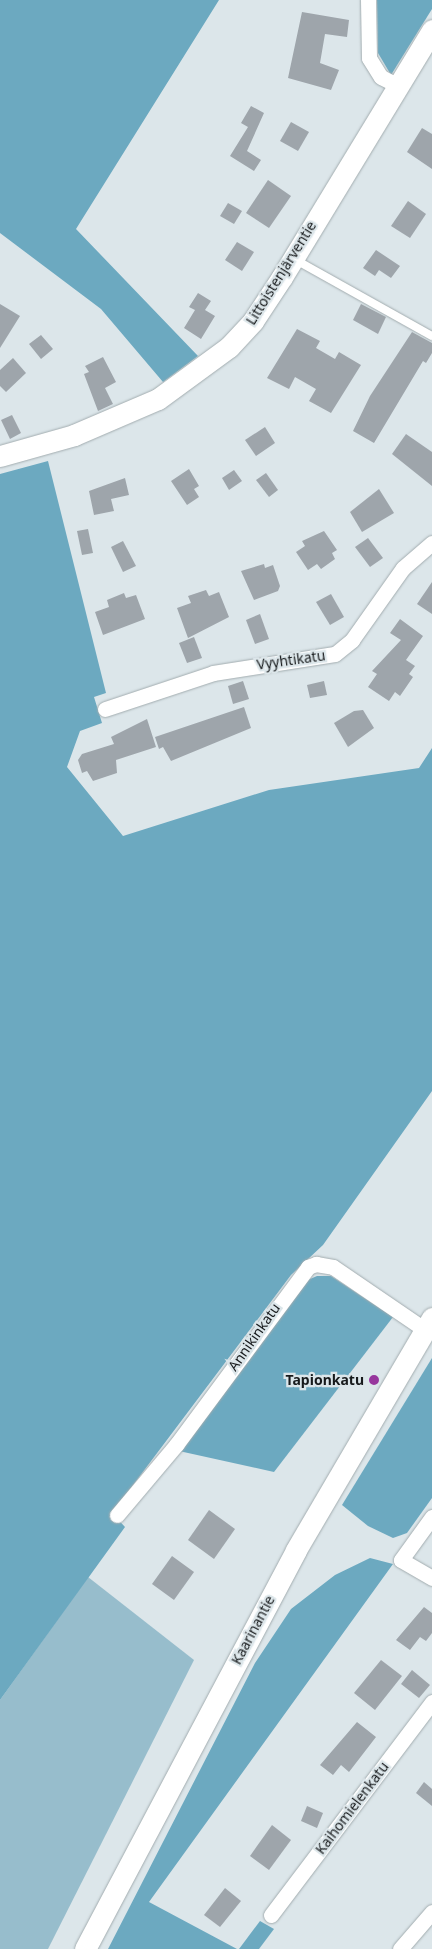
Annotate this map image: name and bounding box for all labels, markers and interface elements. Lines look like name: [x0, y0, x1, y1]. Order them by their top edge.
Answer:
street label: Littoistenjärventie: [242, 218, 320, 328]
street label: Vyyhtikatu: [256, 647, 326, 673]
street label: Annikinkatu: [225, 1300, 283, 1374]
place label: Tapionkatu: [286, 1372, 364, 1388]
marker: Tapionkatu: [368, 1374, 380, 1386]
street label: Kaarinantie: [228, 1593, 278, 1667]
street label: Kaihomielenkatu: [312, 1759, 392, 1857]

